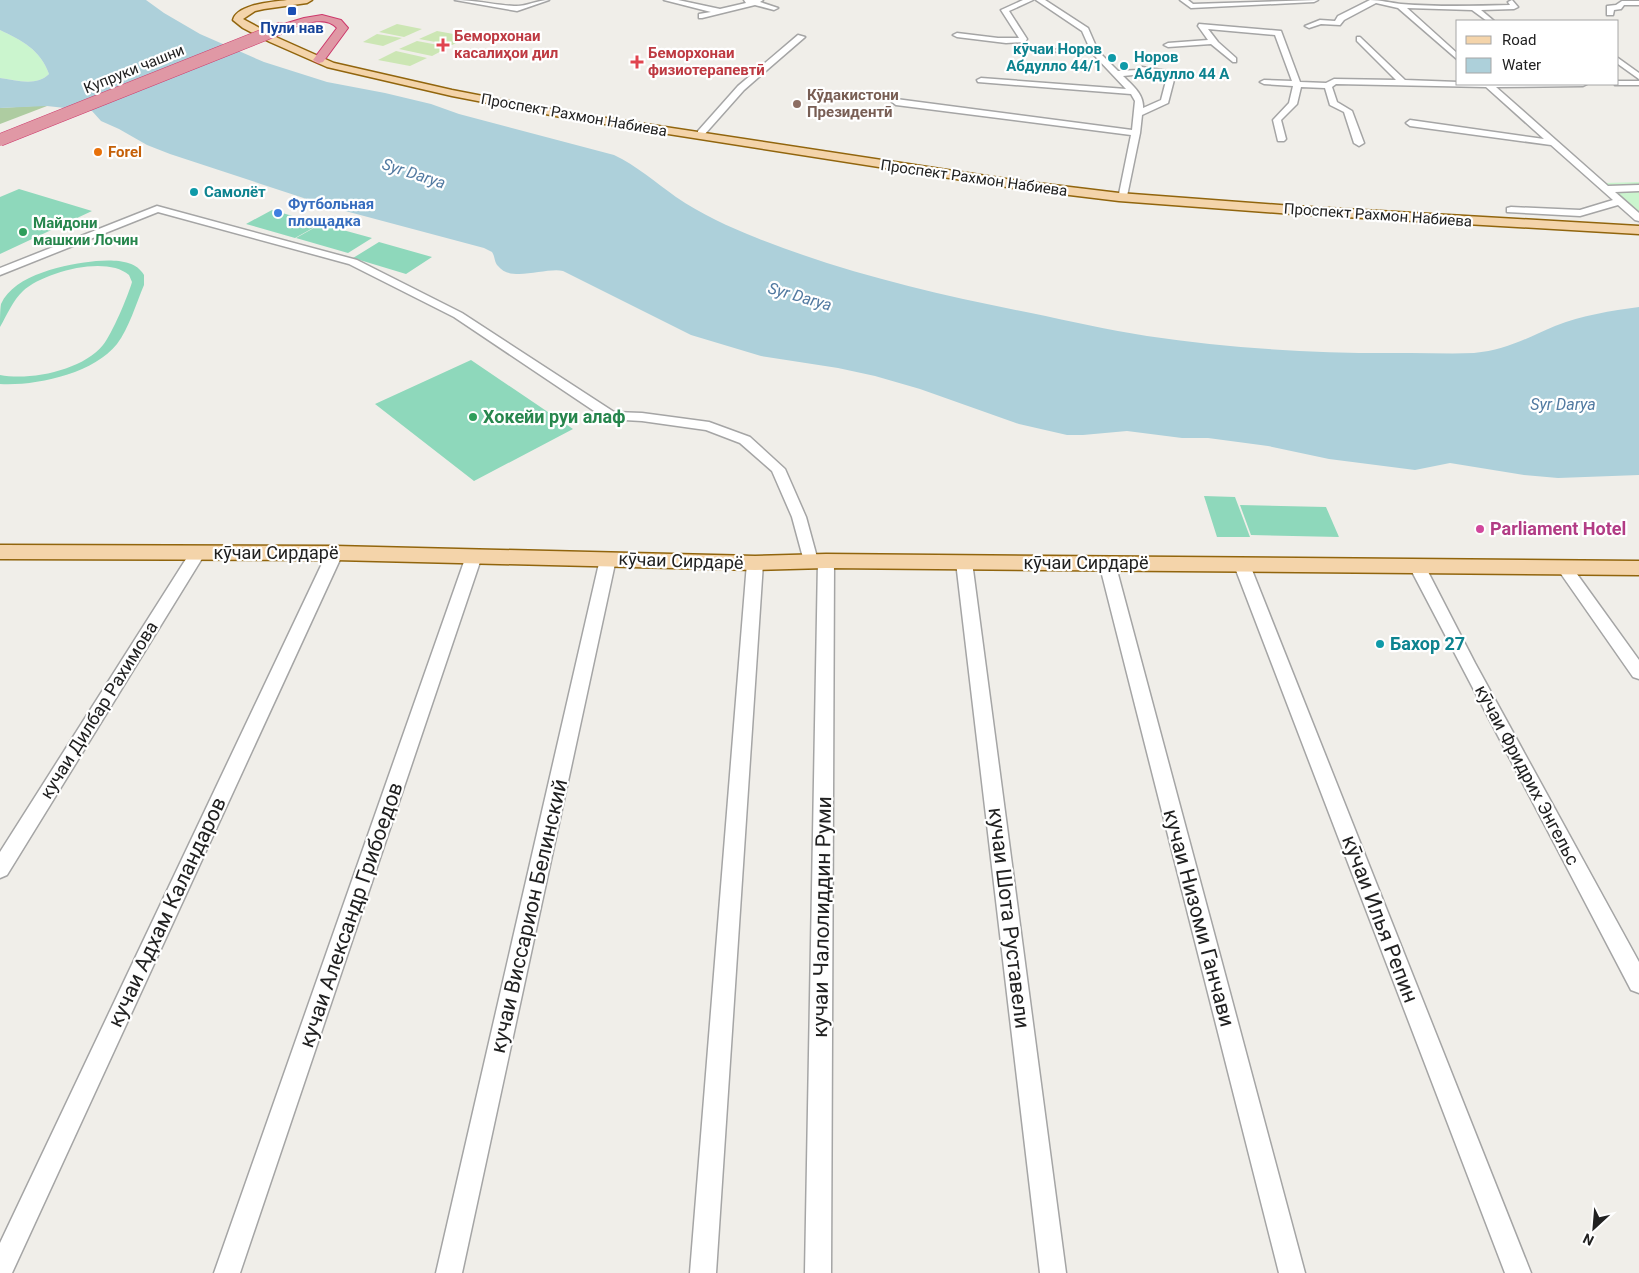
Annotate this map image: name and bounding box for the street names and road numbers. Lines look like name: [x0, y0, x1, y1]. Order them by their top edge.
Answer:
street label: Купруки чашни: [81, 41, 187, 97]
street label: Проспект Рахмон Набиева: [480, 90, 668, 140]
street label: Проспект Рахмон Набиева: [879, 156, 1069, 200]
street label: Проспект Рахмон Набиева: [1283, 199, 1473, 231]
street label: кӯчаи Сирдарё: [213, 542, 339, 563]
street label: кӯчаи Сирдарё: [618, 548, 744, 573]
street label: кӯчаи Сирдарё: [1023, 552, 1149, 573]
street label: кучаи Дилбар Рахимова: [35, 617, 162, 802]
street label: кӯчаи Фридрих Энгельс: [1471, 681, 1584, 868]
street label: кучаи Виссарион Белинский: [486, 777, 572, 1055]
street label: кучаи Александр Грибоедов: [294, 779, 408, 1051]
street label: кучаи Адхам Каландаров: [103, 793, 231, 1031]
street label: кучаи Чалолиддин Руми: [808, 796, 836, 1038]
street label: кучаи Шота Руставели: [984, 806, 1034, 1030]
street label: кучаи Низоми Ганчави: [1158, 807, 1240, 1029]
street label: кӯчаи Илья Репин: [1337, 832, 1423, 1006]

